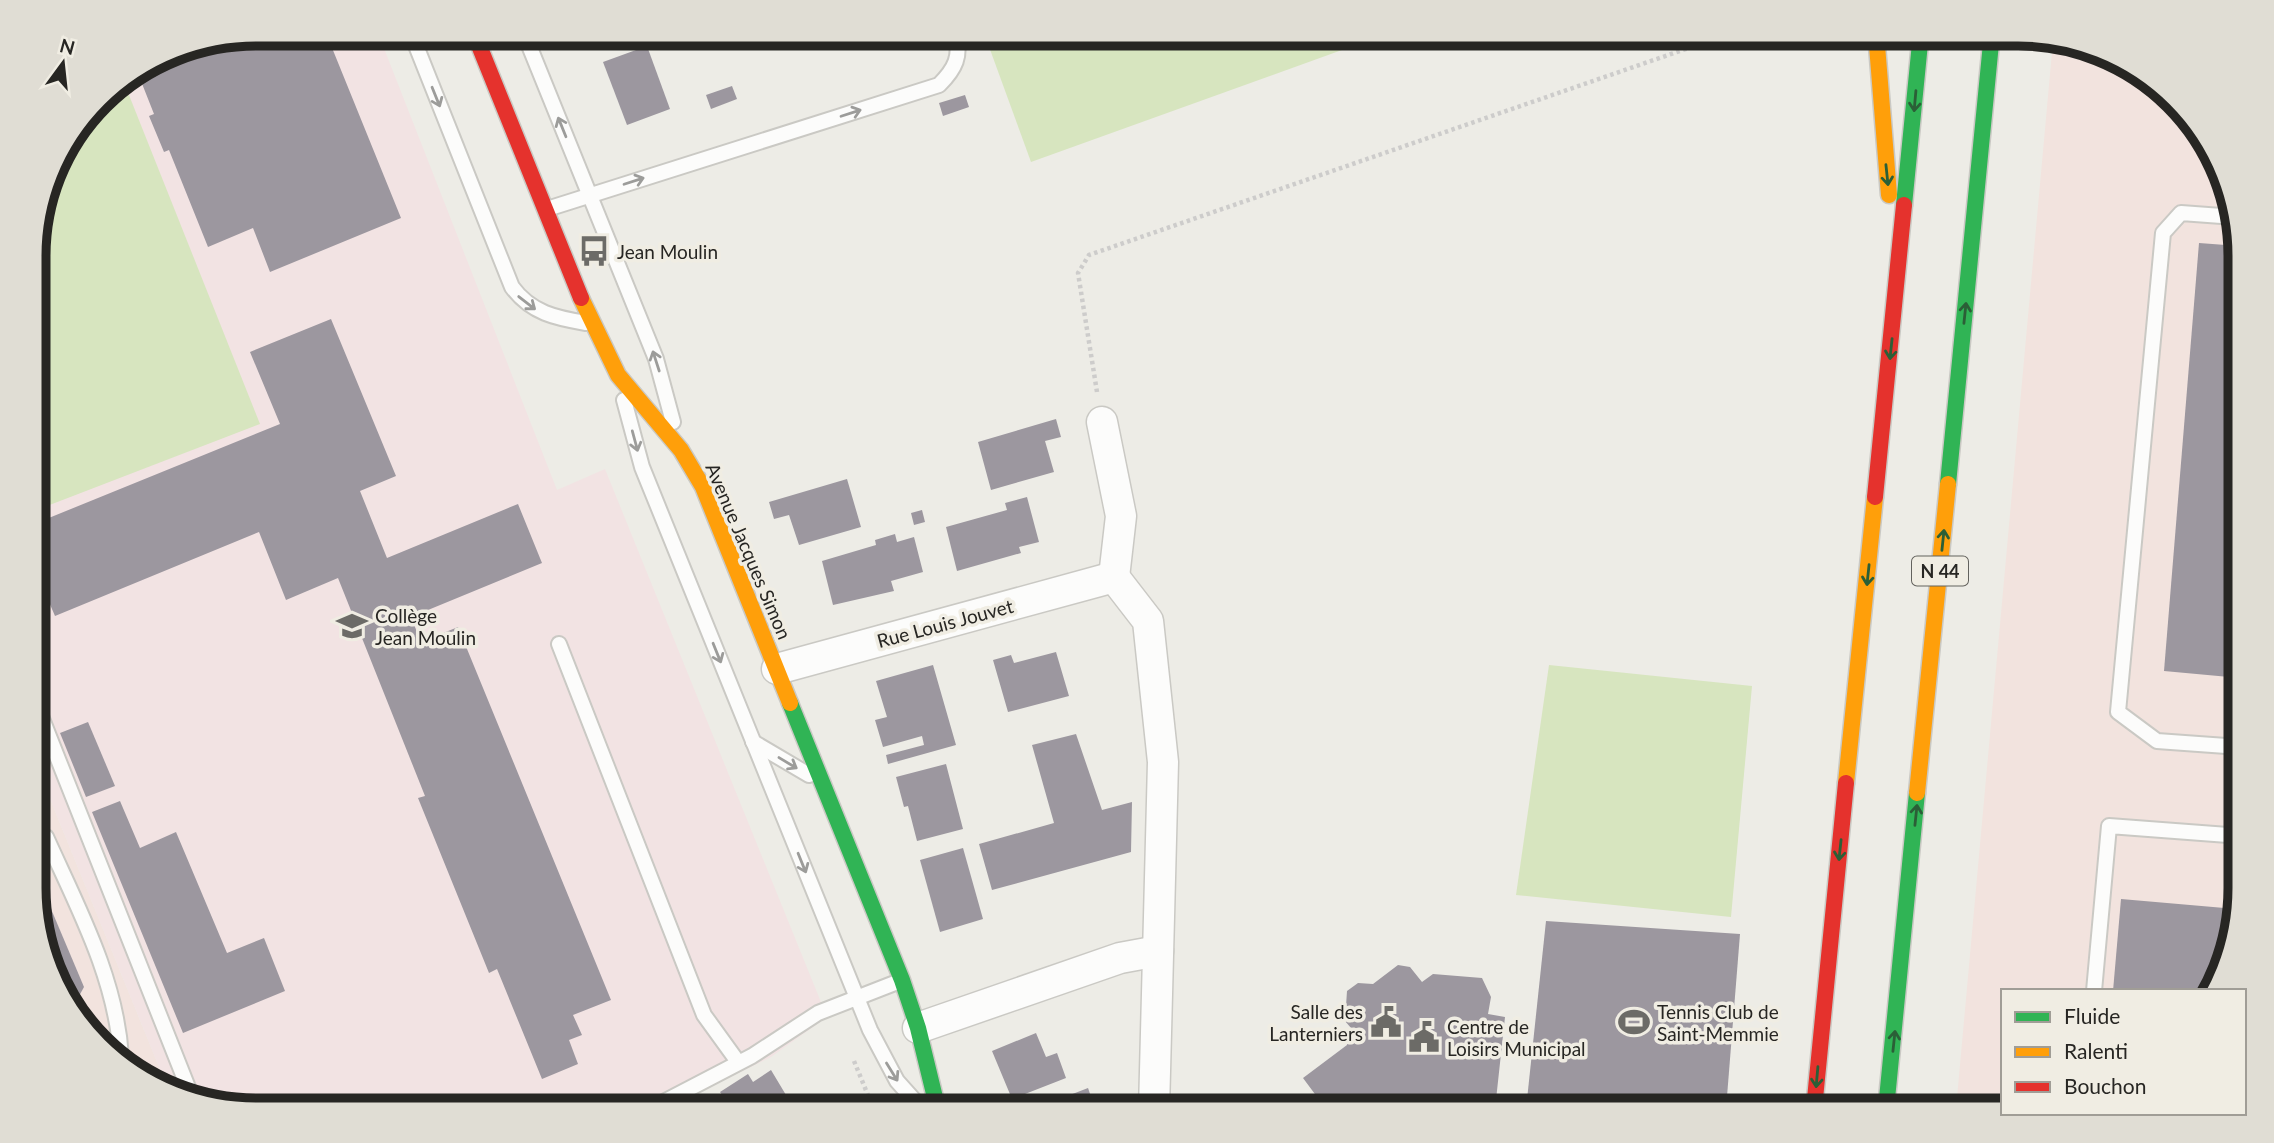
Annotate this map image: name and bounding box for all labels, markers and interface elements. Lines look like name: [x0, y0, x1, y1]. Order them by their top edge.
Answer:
north arrow: [28, 28, 98, 98]
text: N: [57, 33, 78, 59]
one-way arrow: [430, 85, 443, 107]
one-way arrow: [1908, 89, 1921, 112]
one-way arrow: [839, 106, 861, 118]
one-way arrow: [555, 117, 568, 139]
one-way arrow: [1881, 163, 1894, 185]
one-way arrow: [623, 174, 645, 187]
bus stop icon: Jean Moulin: [577, 234, 611, 268]
place label: Jean Moulin: [617, 240, 718, 263]
one-way arrow: [518, 295, 536, 310]
one-way arrow: [1959, 303, 1972, 325]
one-way arrow: [1884, 337, 1897, 360]
one-way arrow: [649, 350, 662, 372]
one-way arrow: [629, 429, 642, 451]
street label: Avenue Jacques Simon: [701, 459, 797, 643]
one-way arrow: [1937, 529, 1950, 552]
road number: N 44: [1912, 556, 1968, 586]
one-way arrow: [1861, 564, 1874, 586]
street label: Rue Louis Jouvet: [874, 594, 1016, 652]
place label: Collège Jean Moulin: [375, 604, 476, 649]
school or university icon: Collège Jean Moulin: [335, 609, 369, 643]
one-way arrow: [712, 641, 725, 663]
one-way arrow: [778, 756, 798, 770]
one-way arrow: [1910, 804, 1923, 827]
one-way arrow: [1833, 839, 1846, 861]
one-way arrow: [797, 852, 810, 874]
legend: [2001, 989, 2246, 1115]
place label: Salle des Lanterniers: [1269, 1000, 1363, 1045]
place label: Tennis Club de Saint-Memmie: [1657, 1000, 1779, 1045]
text: Fluide: [2064, 1003, 2120, 1028]
public building icon: Salle des Lanterniers: [1369, 1005, 1403, 1039]
sports icon: Tennis Club de Saint-Memmie: [1617, 1005, 1651, 1039]
place label: Centre de Loisirs Municipal: [1447, 1015, 1586, 1060]
public building icon: Centre de Loisirs Municipal: [1407, 1020, 1441, 1054]
one-way arrow: [1887, 1031, 1900, 1053]
text: Ralenti: [2064, 1038, 2128, 1063]
one-way arrow: [885, 1062, 899, 1082]
one-way arrow: [1810, 1065, 1823, 1088]
text: Bouchon: [2064, 1073, 2146, 1098]

